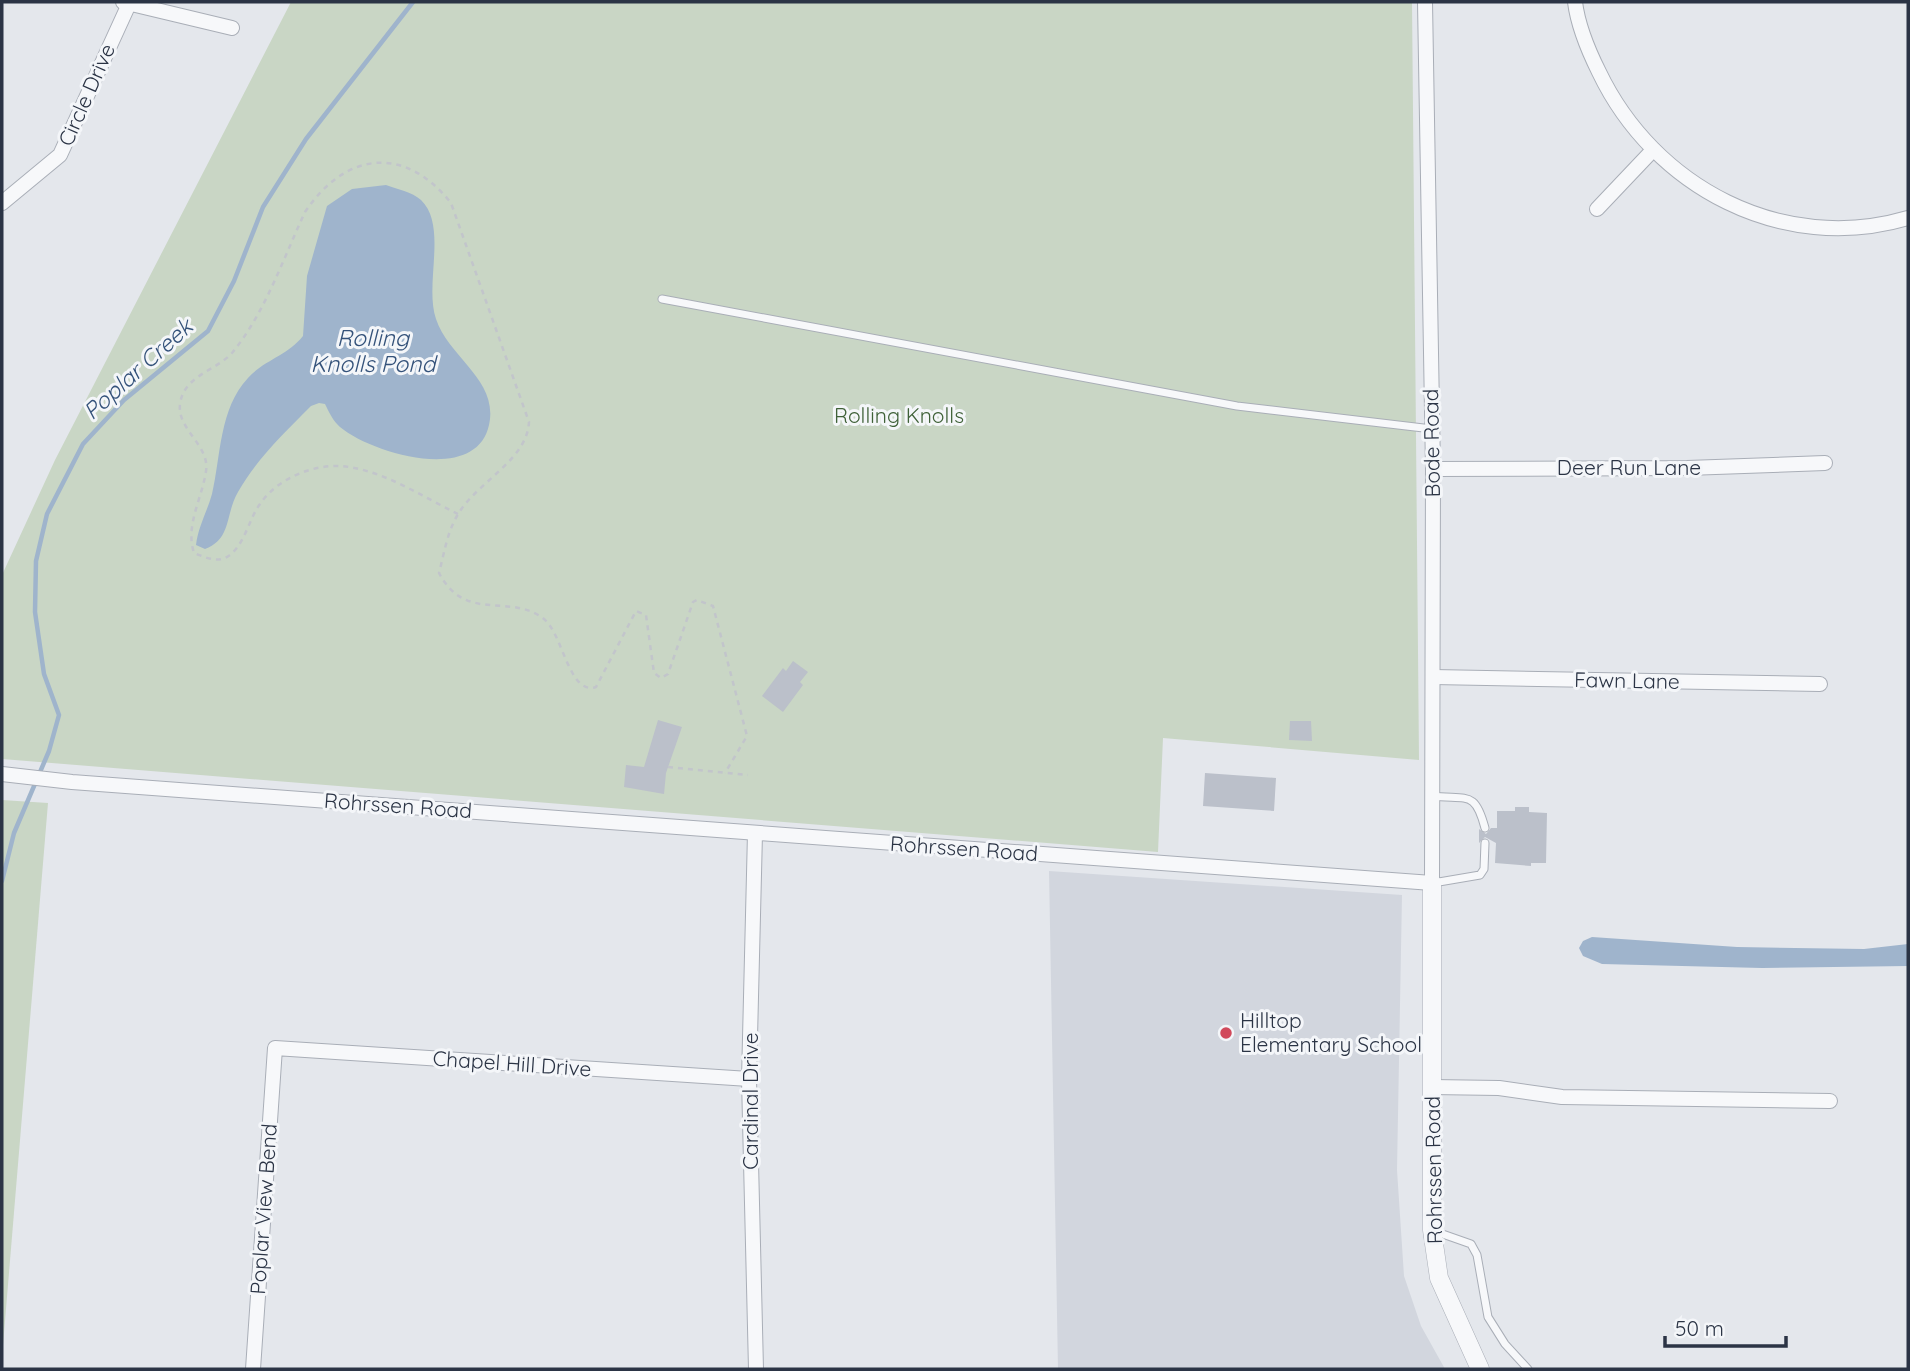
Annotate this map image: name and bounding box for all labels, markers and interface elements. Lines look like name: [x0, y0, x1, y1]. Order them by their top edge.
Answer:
street label: Circle Drive: [52, 39, 120, 150]
water label: Poplar Creek: [77, 311, 200, 425]
water label: Rolling Knolls Pond: [311, 323, 438, 378]
street label: Bode Road: [1417, 388, 1445, 498]
park label: Rolling Knolls: [834, 402, 964, 428]
street label: Deer Run Lane: [1557, 454, 1701, 480]
street label: Fawn Lane: [1574, 666, 1680, 694]
street label: Rohrssen Road: [323, 787, 473, 823]
street label: Rohrssen Road: [889, 830, 1039, 866]
place label: Hilltop Elementary School: [1240, 1007, 1422, 1057]
marker: Hilltop Elementary School: [1218, 1025, 1234, 1041]
street label: Cardinal Drive: [737, 1032, 763, 1170]
street label: Chapel Hill Drive: [432, 1044, 592, 1082]
street label: Rohrssen Road: [1419, 1096, 1447, 1244]
street label: Poplar View Bend: [244, 1123, 282, 1295]
scale bar: [1665, 1304, 1786, 1348]
text: 50 m: [1675, 1315, 1724, 1341]

